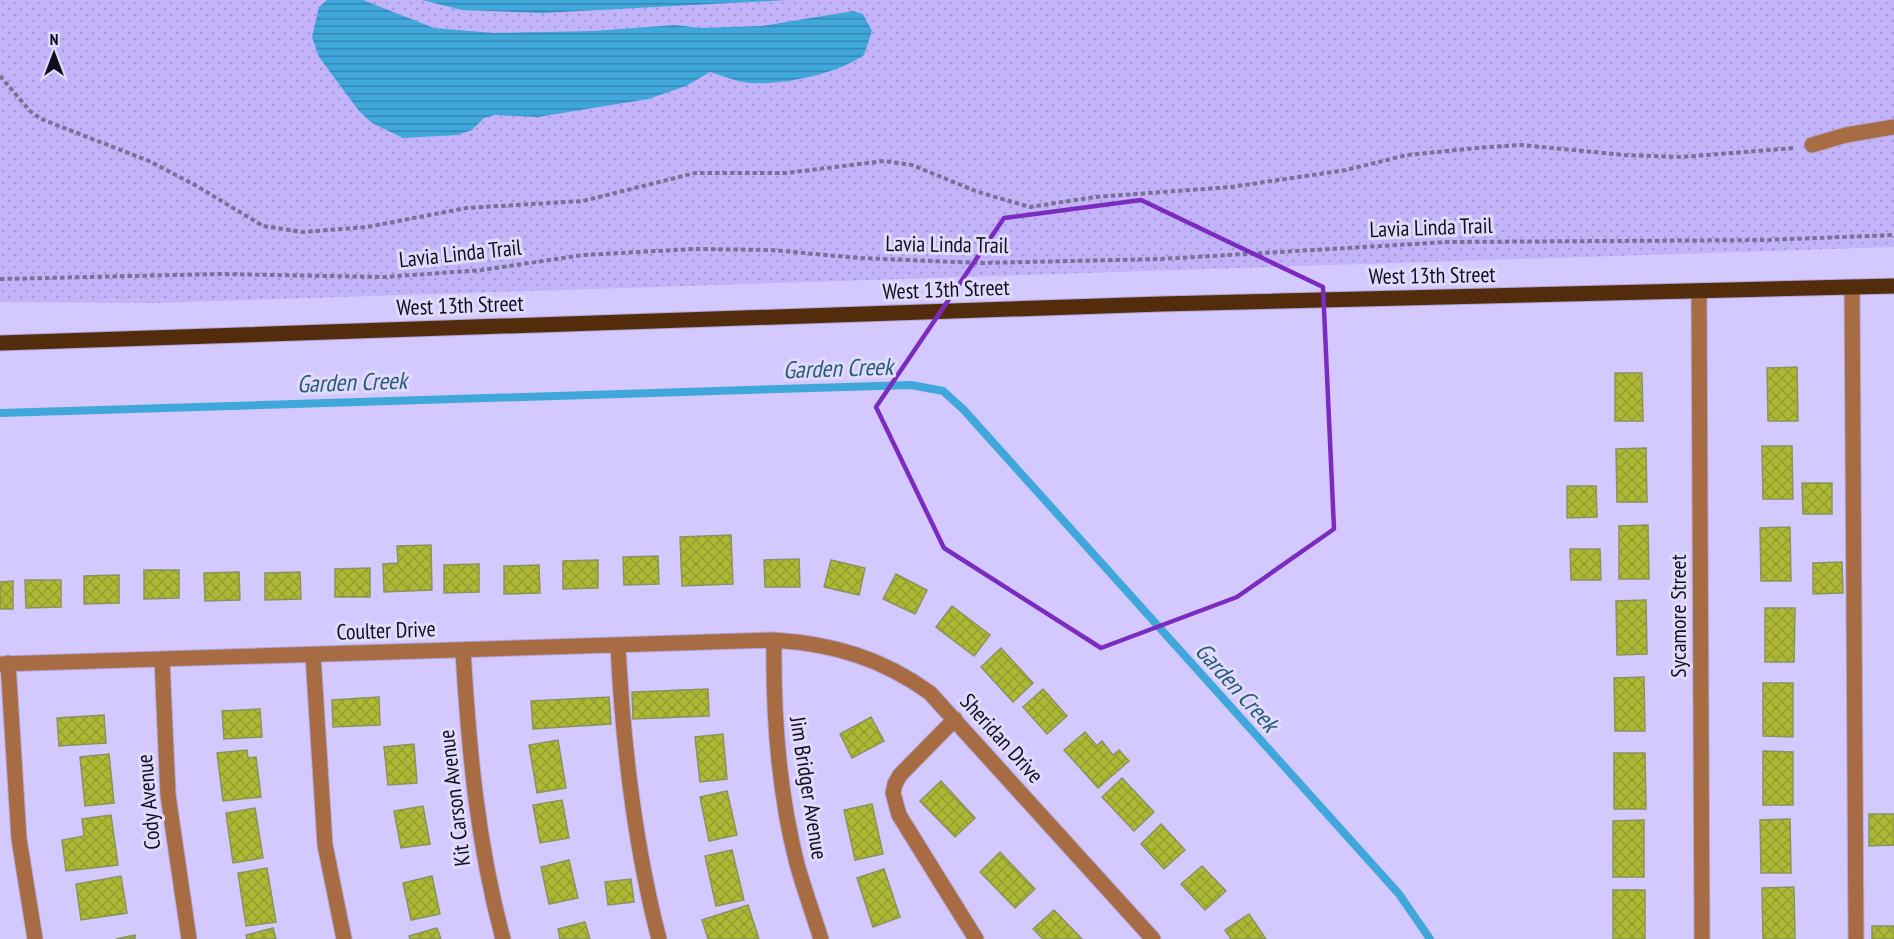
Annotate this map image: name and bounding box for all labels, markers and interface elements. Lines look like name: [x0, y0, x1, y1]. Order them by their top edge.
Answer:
north arrow: [24, 24, 84, 84]
text: N: [50, 29, 58, 49]
street label: Lavia Linda Trail: [1369, 211, 1494, 243]
street label: Lavia Linda Trail: [885, 229, 1010, 259]
street label: Lavia Linda Trail: [397, 233, 524, 273]
street label: West 13th Street: [1368, 260, 1496, 290]
street label: West 13th Street: [882, 273, 1010, 305]
street label: West 13th Street: [396, 289, 524, 321]
water label: Garden Creek: [782, 350, 896, 385]
water label: Garden Creek: [296, 364, 410, 399]
street label: Sycamore Street: [1664, 554, 1692, 678]
street label: Coulter Drive: [336, 614, 436, 646]
water label: Garden Creek: [1189, 636, 1287, 740]
street label: Sheridan Drive: [954, 687, 1050, 789]
street label: Jim Bridger Avenue: [784, 714, 834, 861]
street label: Kit Carson Avenue: [432, 728, 476, 868]
street label: Cody Avenue: [130, 753, 166, 851]

